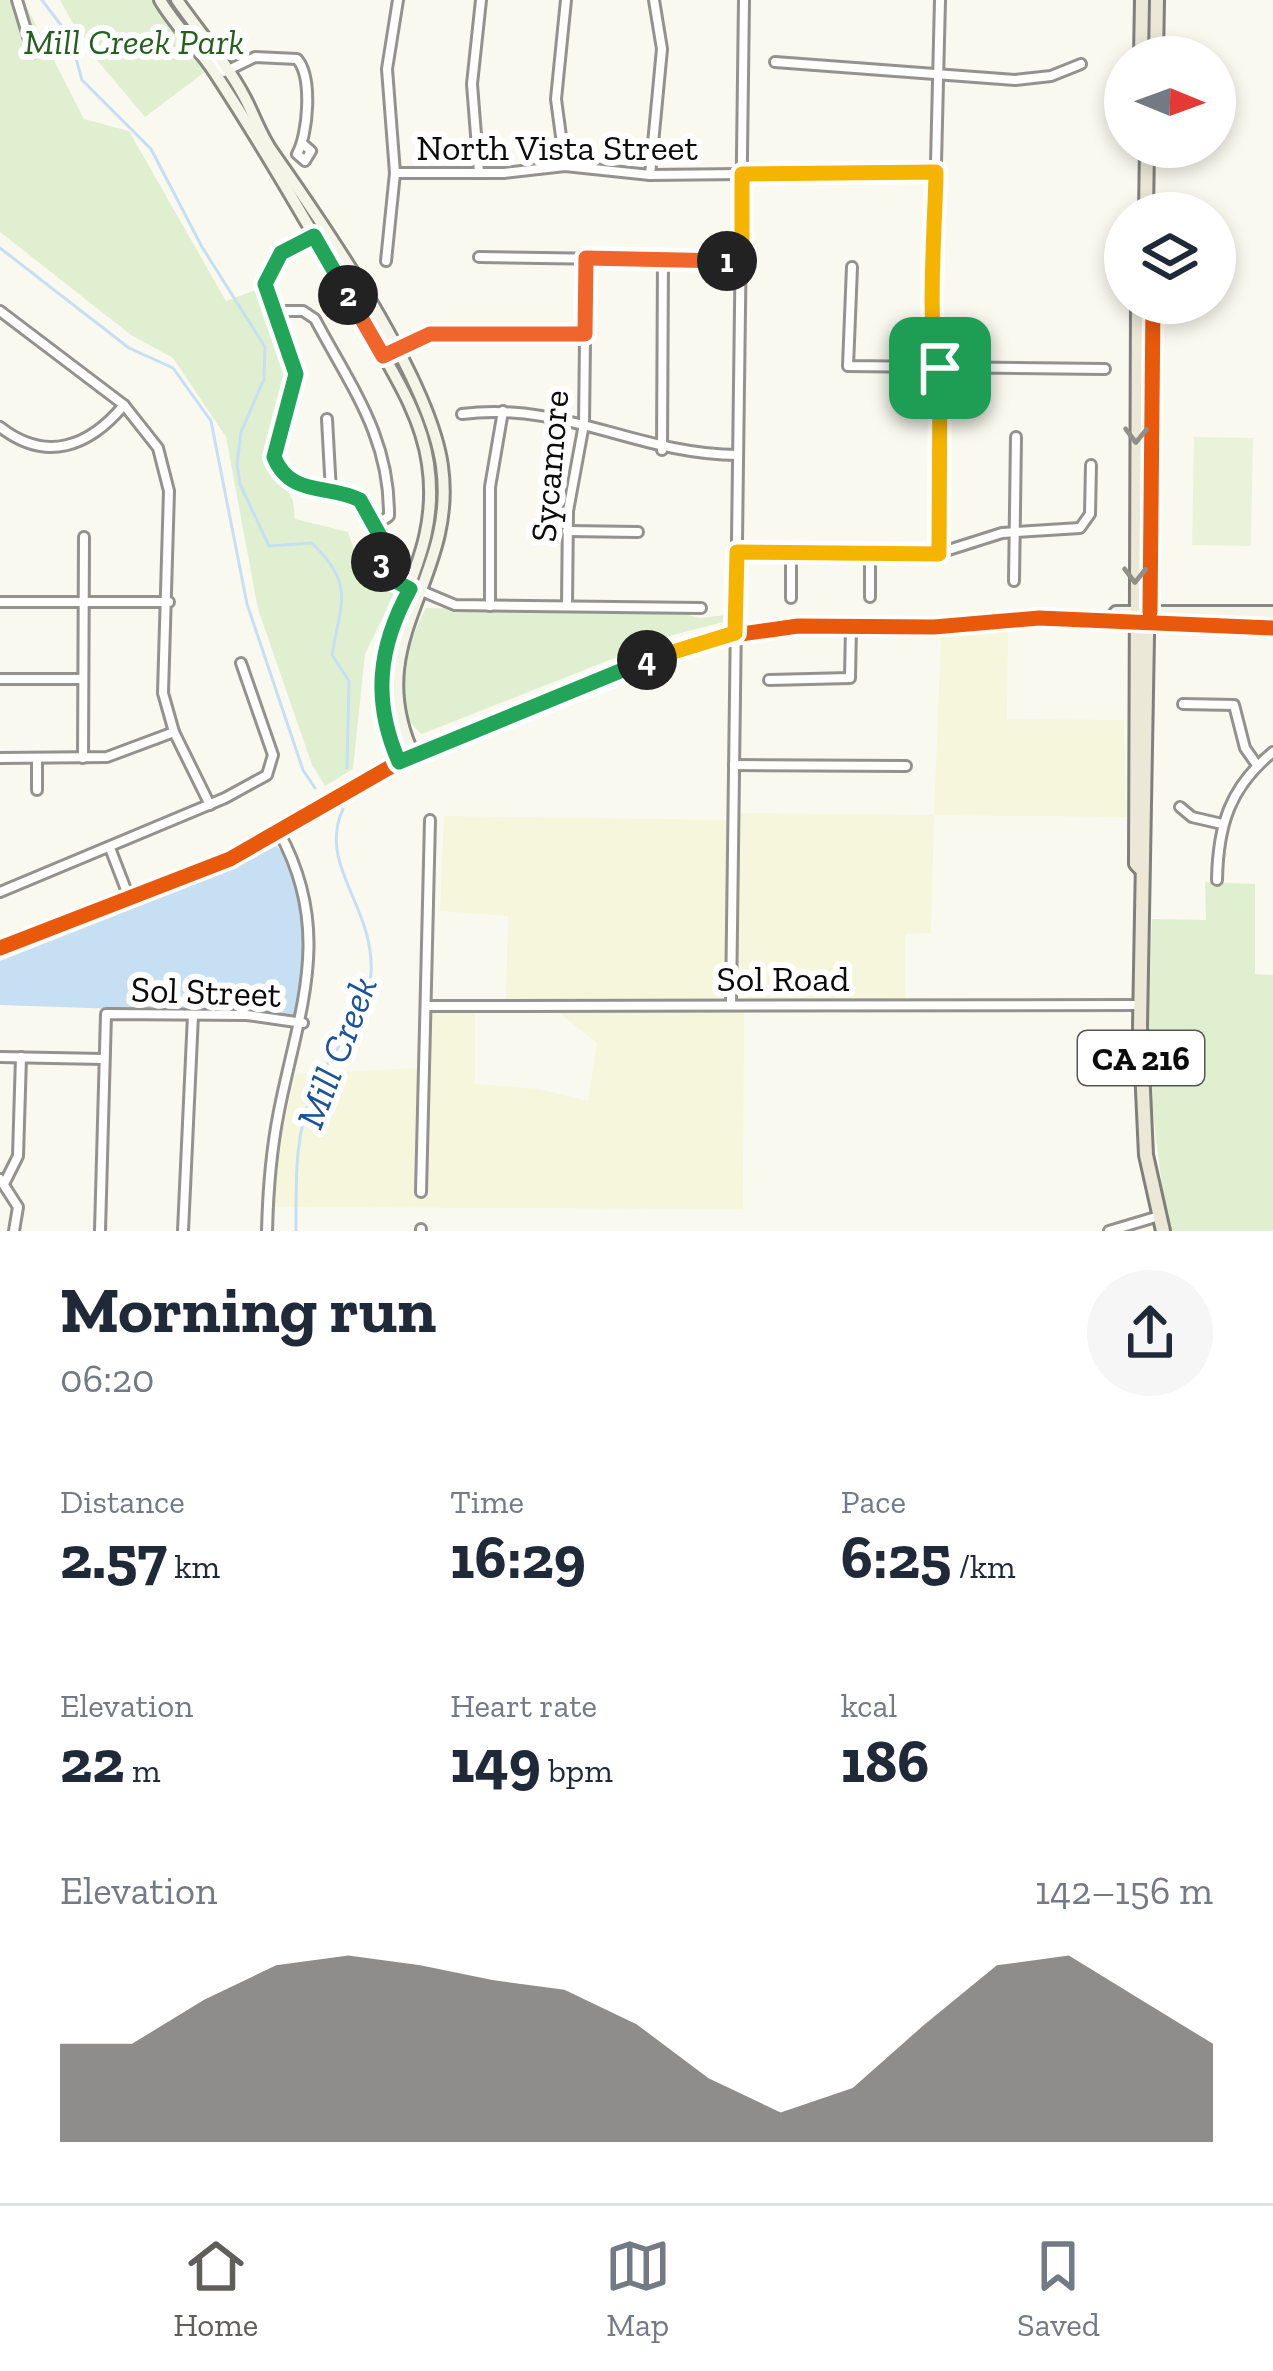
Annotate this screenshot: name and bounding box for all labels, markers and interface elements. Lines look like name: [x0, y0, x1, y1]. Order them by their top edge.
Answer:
park label: Mill Creek Park: [24, 20, 244, 63]
north arrow: [1104, 36, 1236, 168]
map controls: [1104, 36, 1236, 324]
street label: North Vista Street: [416, 126, 698, 169]
button: layers: [1104, 192, 1236, 324]
pin: 1: [697, 231, 757, 291]
text: 1: [720, 241, 734, 280]
pin: 2: [318, 265, 378, 325]
text: 2: [339, 275, 357, 314]
pin: [889, 317, 991, 419]
icon: arrive: [907, 335, 973, 401]
street label: Sycamore: [521, 388, 578, 544]
one-way arrow: [1124, 426, 1150, 445]
pin: 3: [351, 532, 411, 592]
text: 3: [372, 542, 390, 581]
one-way arrow: [1122, 566, 1148, 585]
pin: 4: [617, 630, 677, 690]
text: 4: [638, 640, 656, 679]
street label: Sol Road: [717, 957, 850, 1000]
street label: Sol Street: [130, 967, 282, 1016]
water label: Mill Creek: [286, 969, 387, 1135]
road number: CA 216: [1078, 1031, 1204, 1085]
text: Morning run: [60, 1270, 436, 1349]
button: share: [1087, 1270, 1213, 1396]
text: 06:20: [60, 1355, 154, 1402]
text: Distance: [60, 1482, 185, 1521]
text: Time: [450, 1482, 524, 1521]
text: Pace: [841, 1482, 906, 1521]
text: 2.57: [60, 1521, 167, 1593]
text: 16:29: [450, 1521, 586, 1593]
text: 6:25: [841, 1521, 951, 1593]
text: km: [167, 1547, 220, 1586]
text: /km: [951, 1547, 1016, 1586]
text: Elevation: [60, 1686, 193, 1725]
text: Heart rate: [450, 1686, 597, 1725]
text: kcal: [841, 1686, 897, 1725]
text: 22: [60, 1725, 124, 1797]
text: 149: [450, 1725, 541, 1797]
text: 186: [841, 1725, 929, 1797]
text: m: [124, 1751, 160, 1790]
text: bpm: [541, 1751, 613, 1790]
text: Elevation: [60, 1867, 217, 1914]
text: 142–156 m: [1035, 1867, 1213, 1914]
tab: Home: [173, 2233, 258, 2344]
tab: Map: [605, 2233, 671, 2344]
tab: Saved: [1017, 2233, 1100, 2344]

